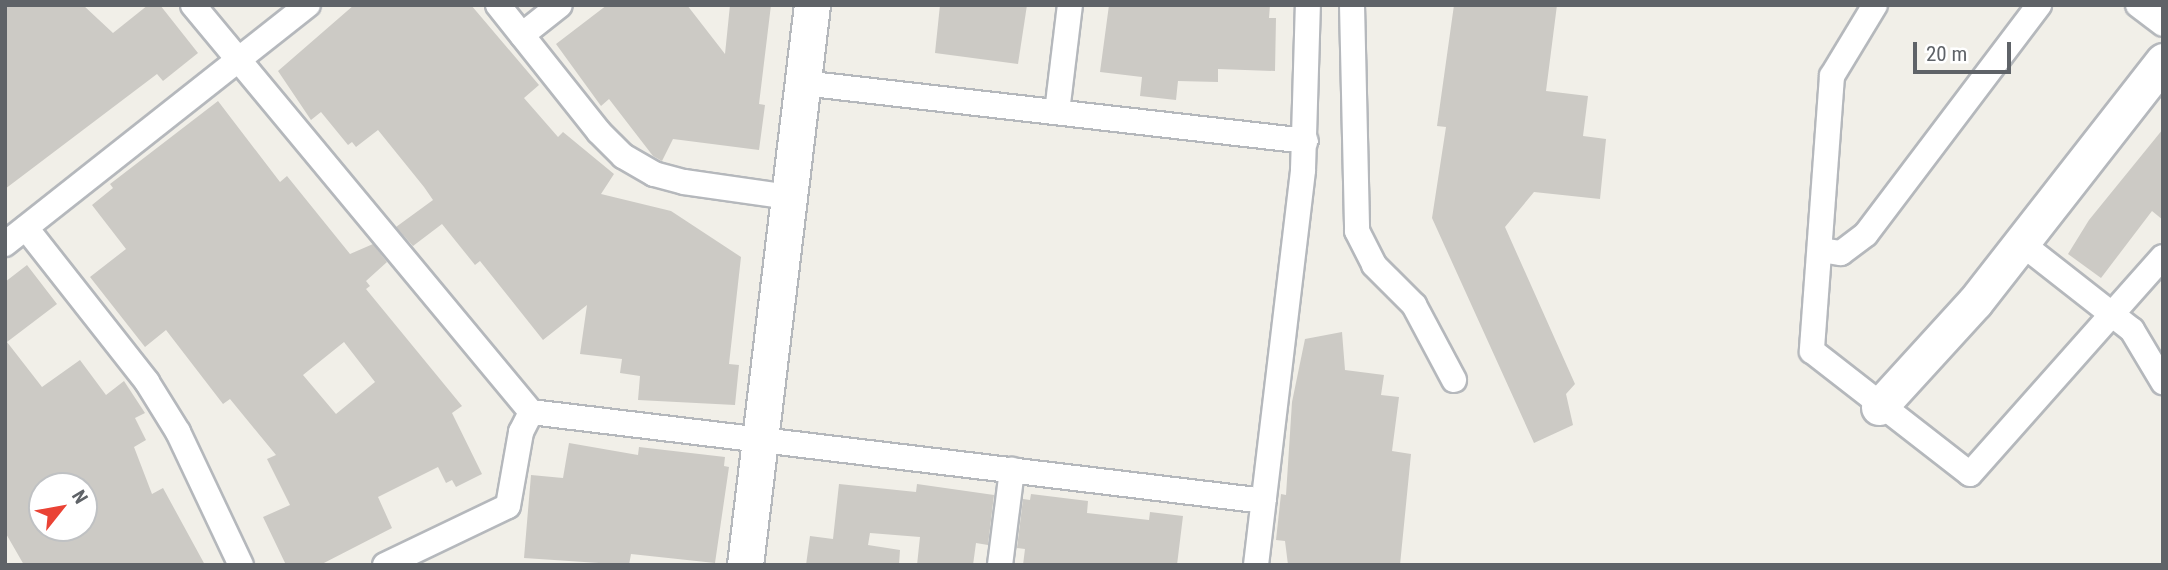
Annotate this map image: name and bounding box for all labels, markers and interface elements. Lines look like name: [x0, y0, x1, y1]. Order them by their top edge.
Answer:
scale bar: [1916, 28, 2014, 72]
text: 20 m: [1926, 42, 1967, 66]
north arrow: [28, 472, 98, 542]
text: N: [67, 486, 93, 508]

